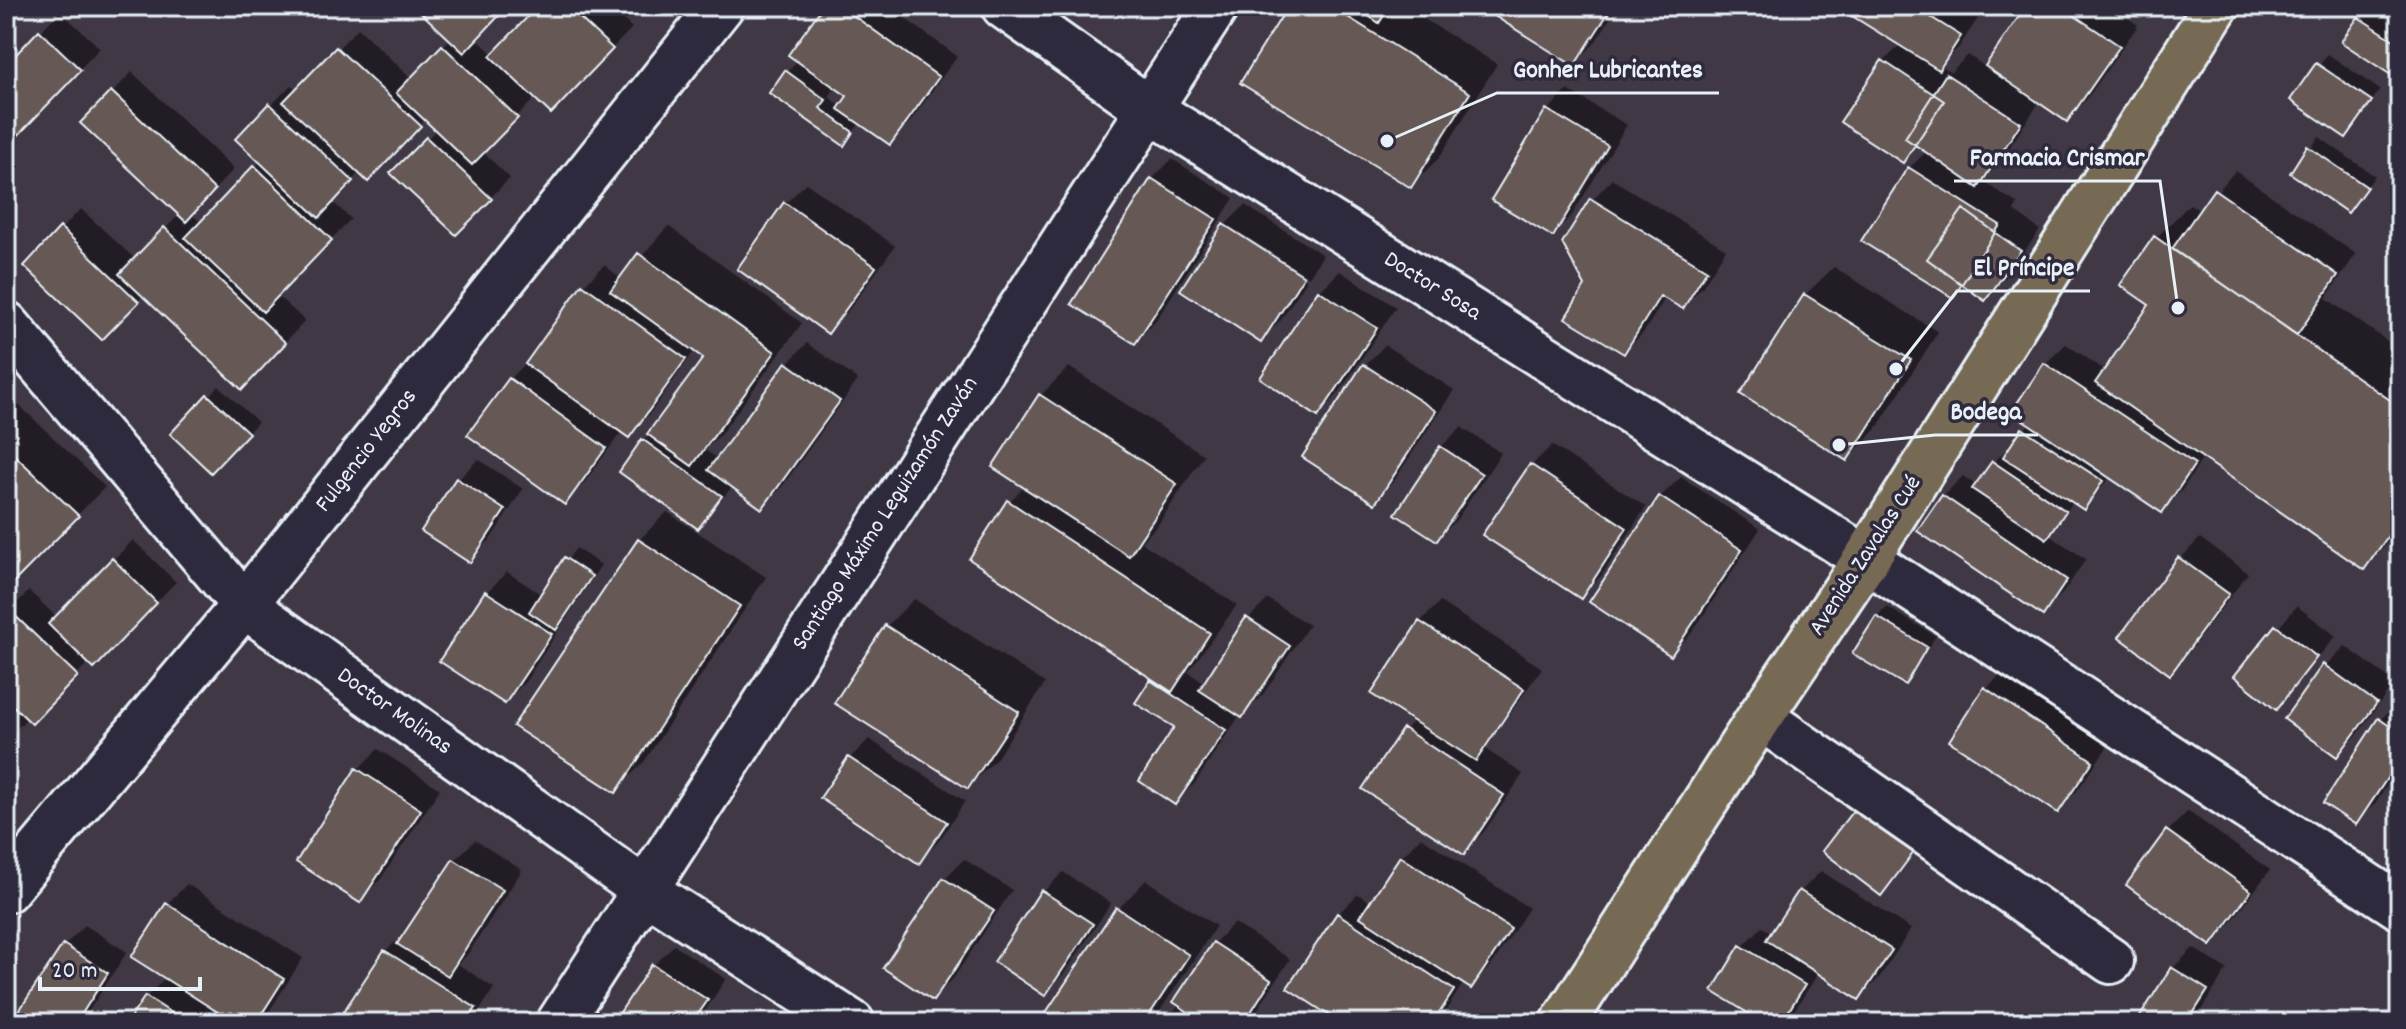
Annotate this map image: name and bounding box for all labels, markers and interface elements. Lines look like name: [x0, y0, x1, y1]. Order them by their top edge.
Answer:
callout: Gonher Lubricantes: [1497, 43, 1719, 93]
text: Gonher Lubricantes: [1513, 53, 1703, 90]
callout: Farmacia Crismar: [1954, 131, 2160, 181]
text: Farmacia Crismar: [1970, 141, 2145, 178]
callout: El Príncipe: [1957, 241, 2090, 291]
street label: Doctor Sosa: [1377, 244, 1488, 331]
text: El Príncipe: [1974, 251, 2074, 288]
street label: Santiago Máximo Leguizamón Zaván: [784, 370, 988, 658]
street label: Fulgencio Yegros: [308, 382, 426, 520]
callout: Bodega: [1935, 385, 2038, 435]
text: Bodega: [1950, 395, 2022, 432]
street label: Avenida Zavalas Cué: [1801, 469, 1931, 643]
street label: Doctor Molinas: [329, 660, 459, 764]
scale bar: [40, 941, 200, 991]
text: 20 m: [52, 955, 98, 989]

